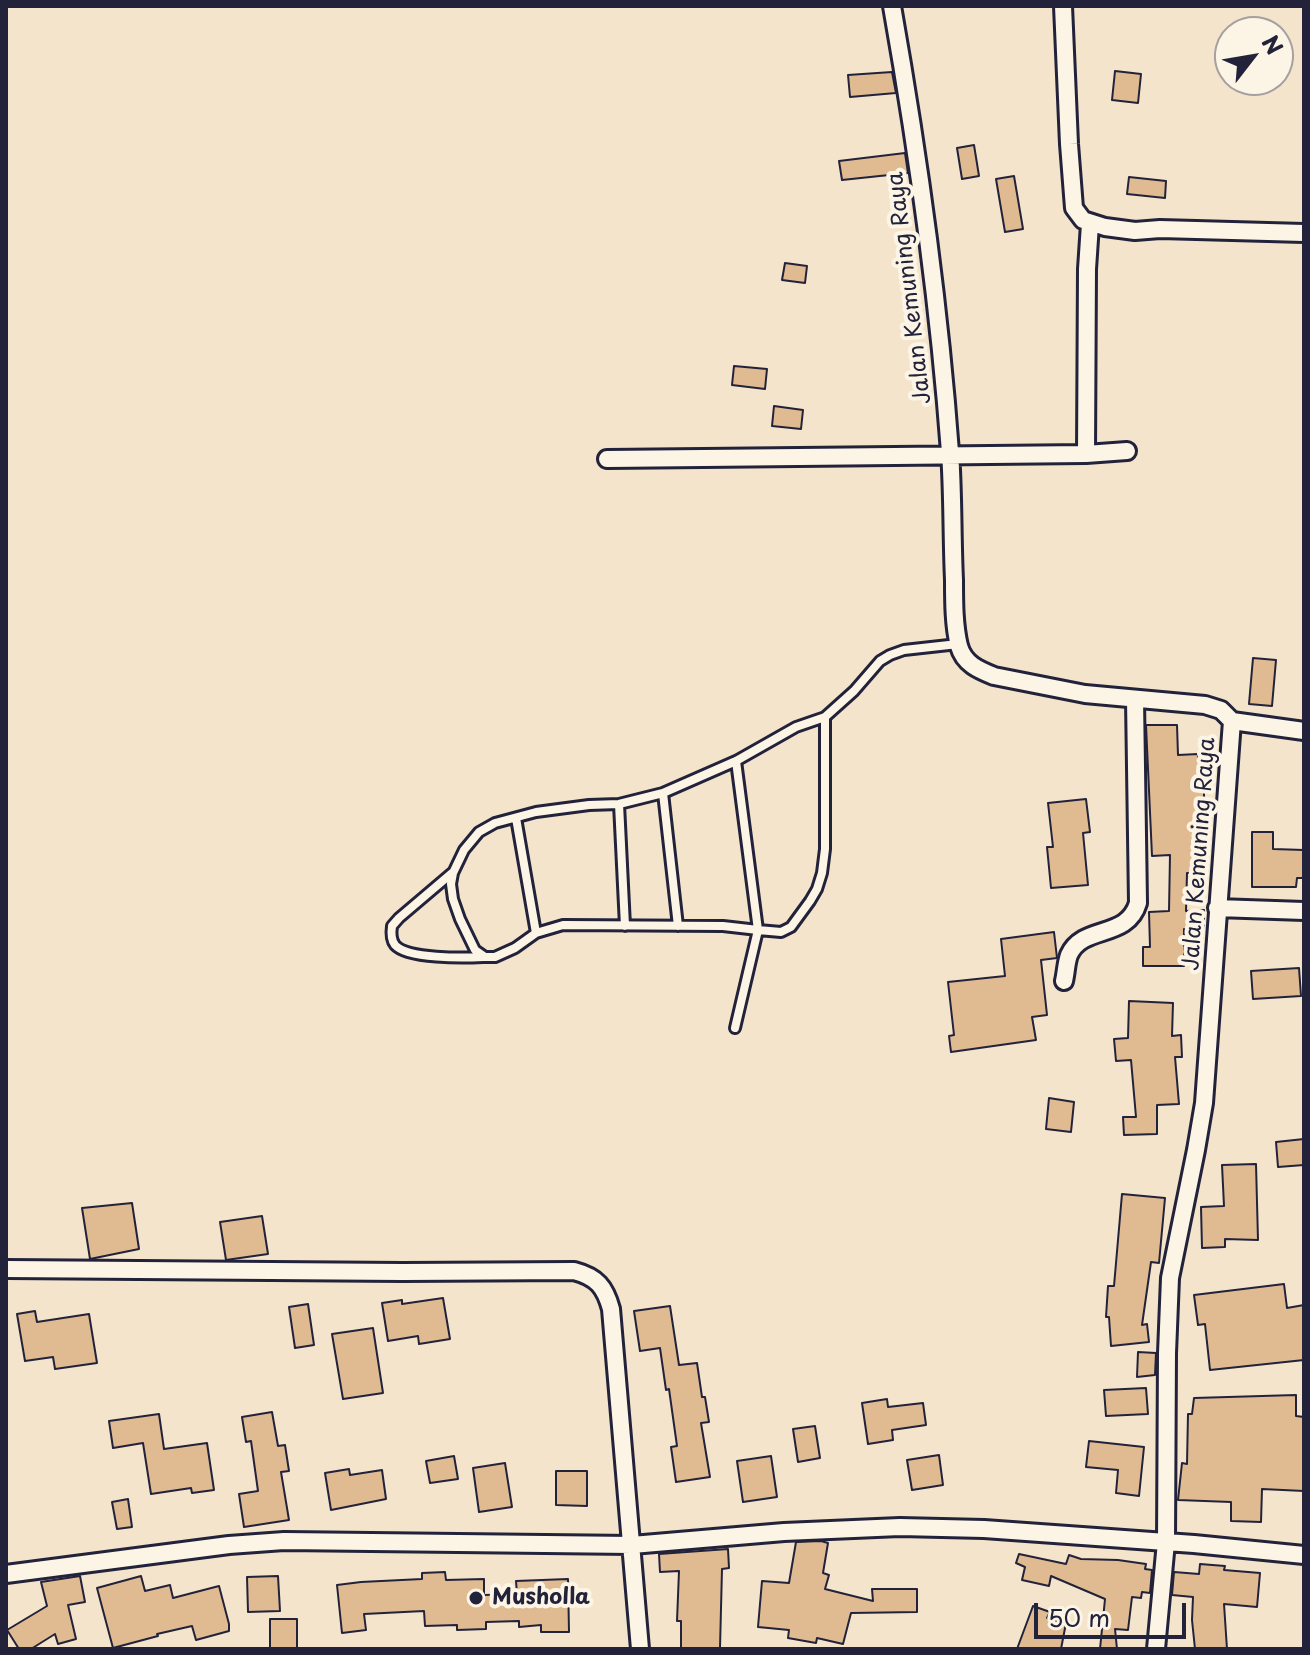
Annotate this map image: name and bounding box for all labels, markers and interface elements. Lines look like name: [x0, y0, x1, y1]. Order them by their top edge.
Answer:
north arrow: [1214, 16, 1294, 96]
text: N: [1255, 28, 1292, 60]
street label: Jalan Kemuning Raya: [883, 170, 937, 406]
street label: Jalan Kemuning Raya: [1179, 737, 1221, 971]
place label: Musholla: [492, 1585, 590, 1611]
scale bar: [1038, 1587, 1190, 1637]
marker: Musholla: [467, 1589, 485, 1607]
text: 50 m: [1048, 1599, 1110, 1635]

